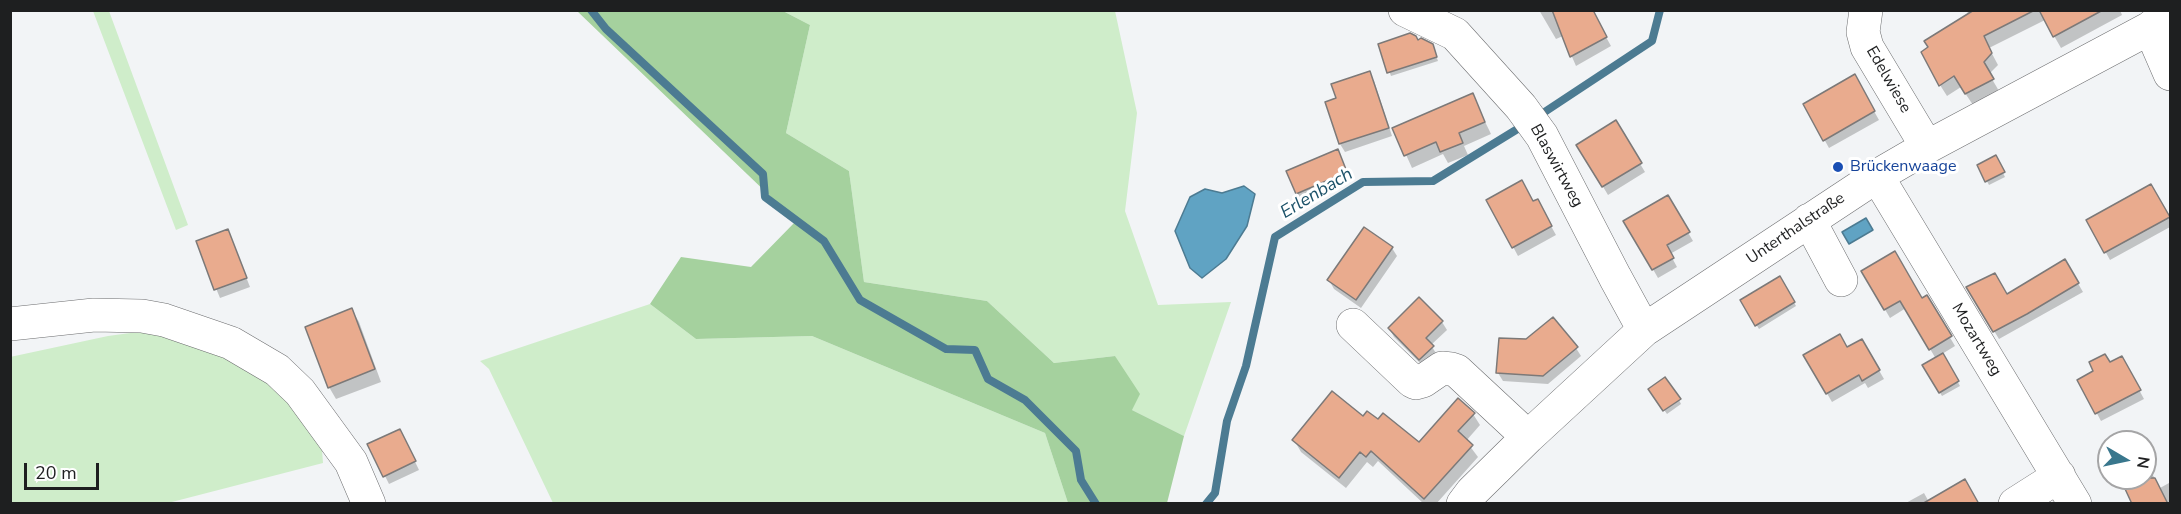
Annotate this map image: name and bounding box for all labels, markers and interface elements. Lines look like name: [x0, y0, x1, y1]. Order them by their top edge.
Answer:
street label: Edelwiese: [1861, 43, 1915, 117]
street label: Blaswirtweg: [1525, 121, 1587, 211]
place label: Brückenwaage: [1850, 157, 1956, 177]
marker: Brückenwaage: [1831, 160, 1845, 174]
water label: Erlenbach: [1277, 164, 1357, 224]
street label: Unterthalstraße: [1743, 189, 1849, 269]
street label: Mozartweg: [1947, 300, 2005, 380]
north arrow: [2097, 430, 2157, 490]
scale bar: [27, 451, 102, 489]
text: N: [2131, 455, 2155, 470]
text: 20 m: [35, 461, 77, 485]

